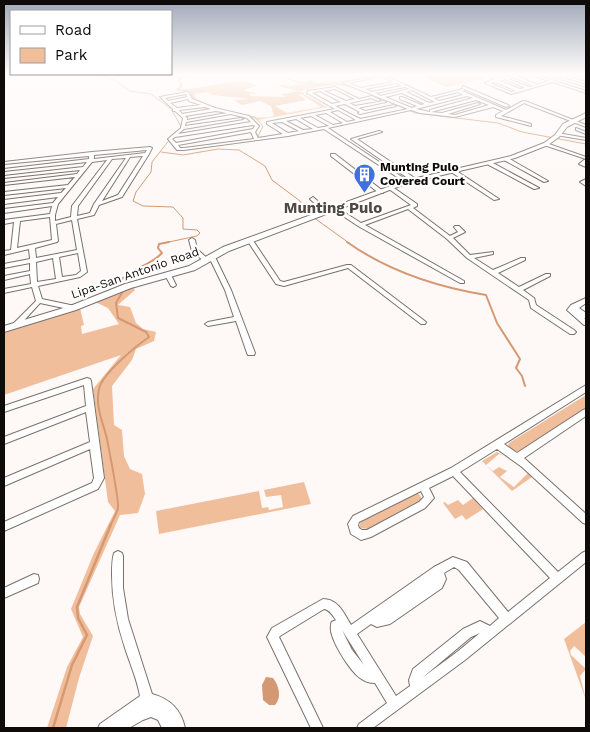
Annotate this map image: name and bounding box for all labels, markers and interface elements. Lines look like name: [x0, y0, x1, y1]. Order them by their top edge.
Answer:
legend: [10, 10, 172, 75]
text: Road: [55, 21, 92, 39]
text: Park: [55, 46, 88, 64]
place label: Munting Pulo Covered Court: [380, 160, 466, 188]
building icon: Munting Pulo Covered Court: [352, 162, 376, 193]
district label: Munting Pulo: [284, 199, 382, 217]
street label: Lipa-San Antonio Road: [69, 244, 201, 302]

